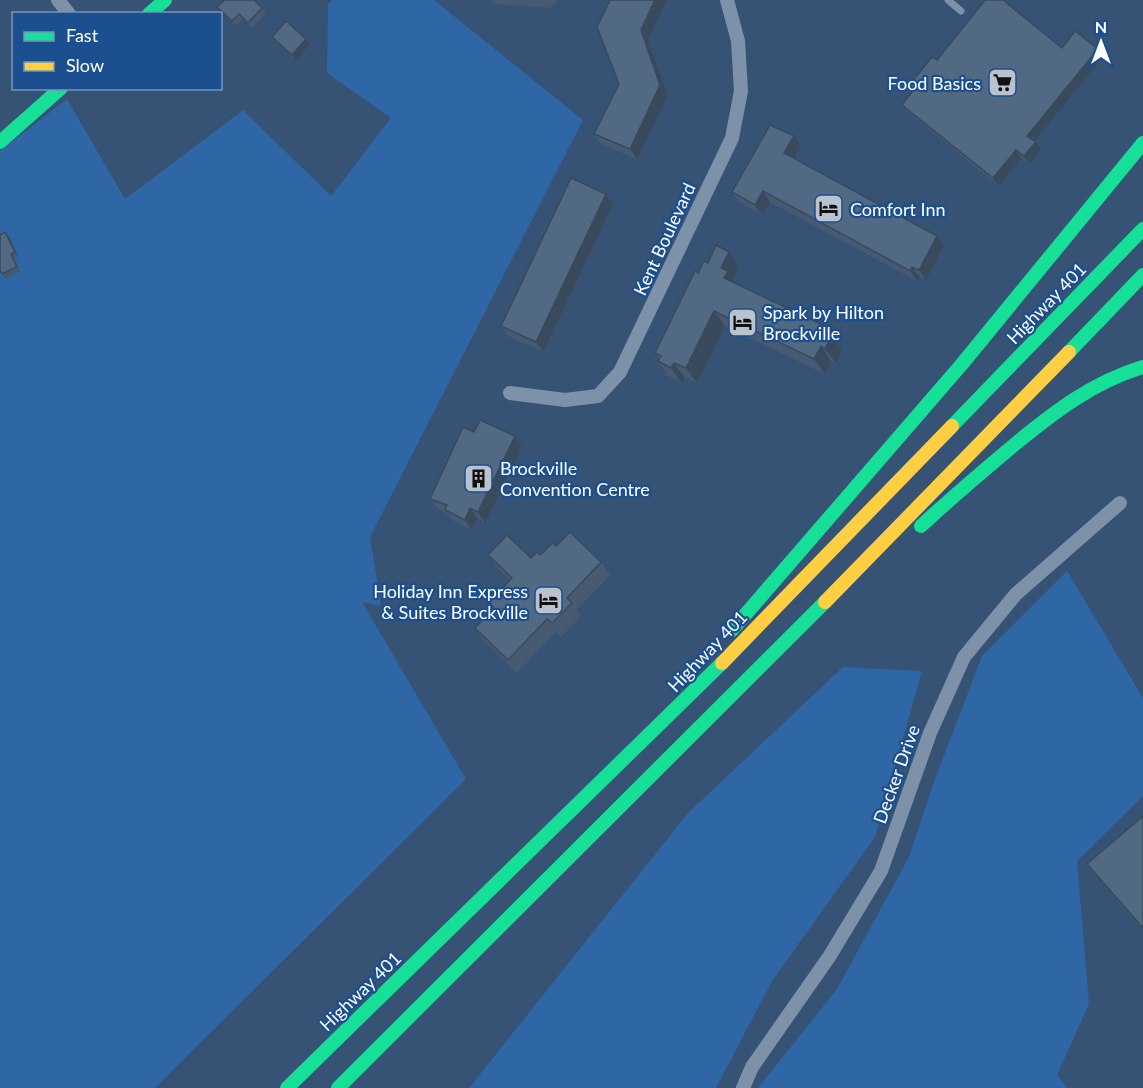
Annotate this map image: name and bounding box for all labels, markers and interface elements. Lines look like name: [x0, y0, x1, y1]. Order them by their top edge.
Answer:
legend: [12, 12, 222, 90]
north arrow: [1071, 12, 1131, 72]
text: N: [1095, 17, 1107, 36]
text: Fast: [66, 24, 99, 46]
text: Slow: [66, 54, 104, 76]
supermarket icon: Food Basics: [986, 67, 1018, 99]
place label: Food Basics: [888, 72, 981, 94]
street label: Kent Boulevard: [628, 179, 700, 299]
hotel icon: Comfort Inn: [813, 193, 845, 225]
place label: Comfort Inn: [850, 198, 946, 220]
street label: Highway 401: [1002, 258, 1090, 348]
place label: Spark by Hilton Brockville: [763, 301, 884, 344]
hotel icon: Spark by Hilton Brockville: [726, 306, 758, 338]
place label: Brockville Convention Centre: [500, 457, 650, 500]
building icon: Brockville Convention Centre: [463, 462, 495, 494]
place label: Holiday Inn Express & Suites Brockville: [373, 580, 528, 623]
hotel icon: Holiday Inn Express & Suites Brockville: [533, 585, 565, 617]
street label: Highway 401: [663, 606, 751, 696]
street label: Decker Drive: [868, 722, 924, 826]
street label: Highway 401: [315, 947, 405, 1035]

